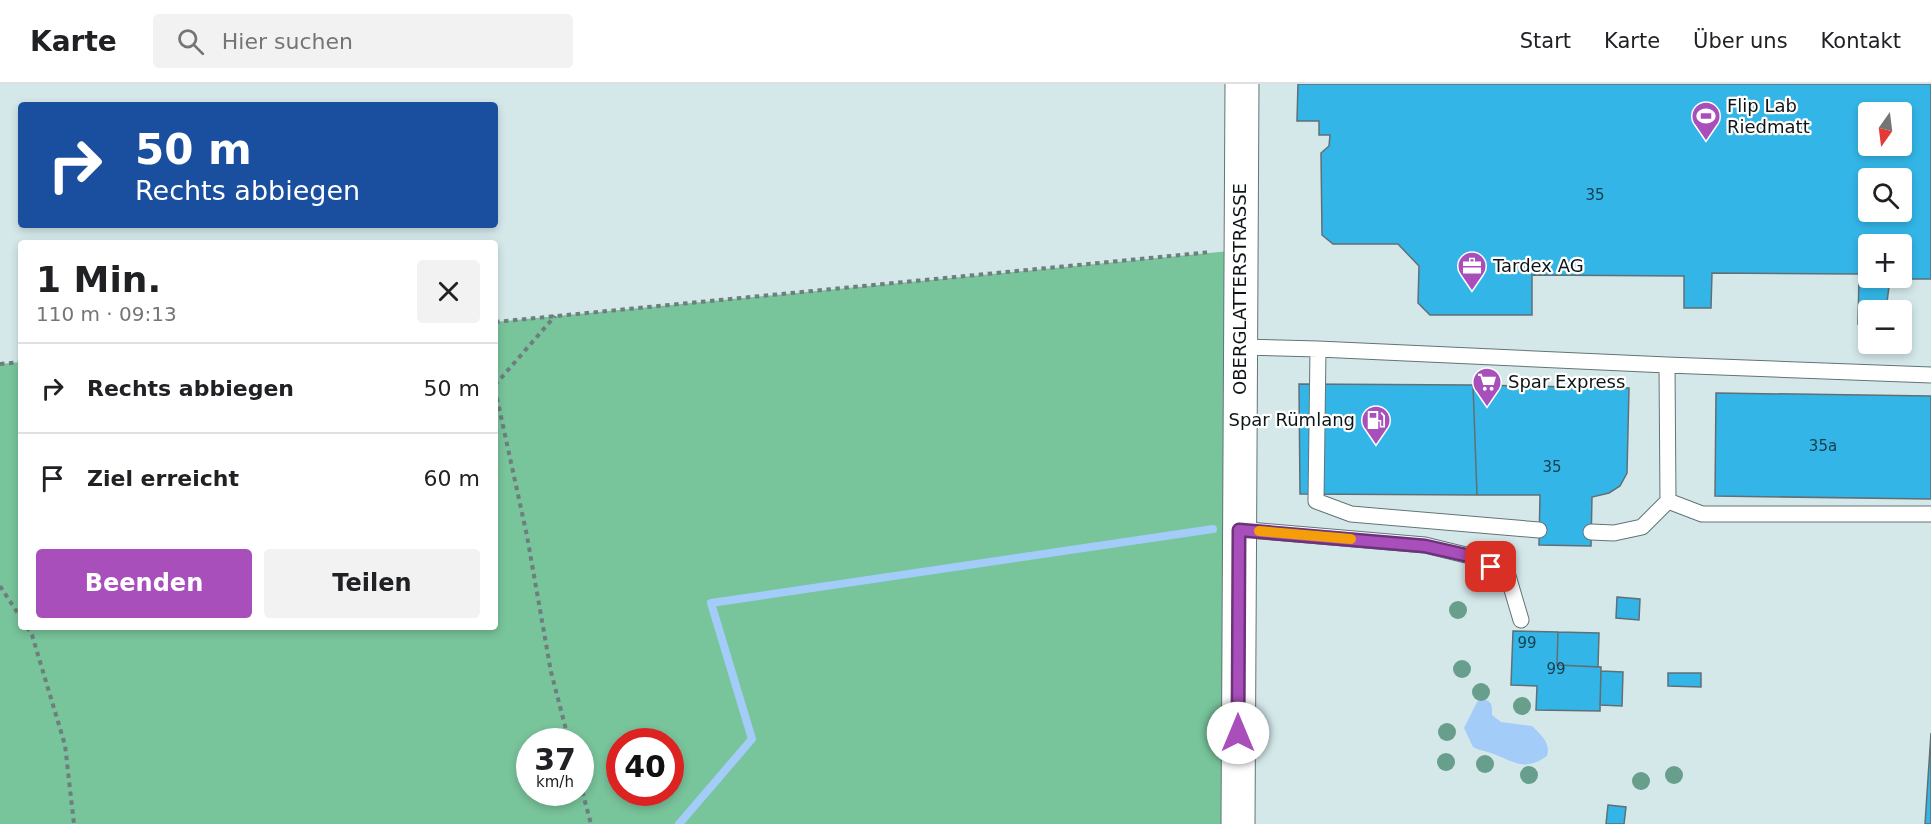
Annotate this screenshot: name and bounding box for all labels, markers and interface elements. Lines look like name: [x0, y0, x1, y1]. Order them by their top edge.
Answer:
search box: [153, 14, 573, 68]
text: Karte: [30, 25, 117, 58]
icon: search: [174, 25, 207, 58]
text: Hier suchen: [222, 29, 353, 54]
text: Start: [1520, 29, 1571, 53]
text: Karte: [1604, 29, 1660, 53]
text: Über uns: [1693, 29, 1788, 53]
text: Kontakt: [1821, 29, 1901, 53]
place label: Flip Lab Riedmatt: [1727, 95, 1810, 137]
sports icon: Flip Lab Riedmatt: [1690, 100, 1722, 142]
north arrow: [1858, 102, 1912, 156]
map controls: [1858, 102, 1912, 354]
text: 50 m: [135, 125, 252, 174]
icon: right: [36, 126, 114, 204]
button: search: [1858, 168, 1912, 222]
text: Rechts abbiegen: [135, 175, 360, 206]
street label: OBERGLATTERSTRASSE: [1229, 183, 1250, 395]
house number: 35: [1585, 186, 1605, 204]
button: +: [1858, 234, 1912, 288]
office icon: Tardex AG: [1456, 250, 1488, 292]
place label: Tardex AG: [1492, 255, 1584, 276]
text: 1 Min.: [36, 259, 161, 300]
button: close: [417, 260, 480, 323]
button: −: [1858, 300, 1912, 354]
text: 110 m · 09:13: [36, 302, 177, 326]
supermarket icon: Spar Express: [1471, 366, 1503, 408]
place label: Spar Express: [1508, 371, 1625, 392]
icon: right: [36, 372, 69, 405]
text: Rechts abbiegen: [87, 376, 294, 401]
text: 50 m: [424, 376, 480, 401]
fuel station icon: Spar Rümlang: [1360, 404, 1392, 446]
place label: Spar Rümlang: [1228, 409, 1355, 430]
house number: 35a: [1809, 437, 1837, 455]
house number: 35: [1542, 458, 1562, 476]
icon: arrive: [36, 462, 69, 495]
text: Ziel erreicht: [87, 466, 239, 491]
text: 60 m: [424, 466, 480, 491]
pin: [1465, 541, 1516, 592]
button: Beenden: [36, 549, 252, 618]
button: Teilen: [264, 549, 480, 618]
icon: arrive: [1474, 550, 1507, 583]
house number: 99: [1517, 634, 1537, 652]
house number: 99: [1546, 660, 1566, 678]
position arrow: [1206, 701, 1270, 765]
speed limit sign: 40: [606, 728, 684, 806]
text: 37: [534, 742, 576, 777]
text: km/h: [536, 773, 574, 791]

